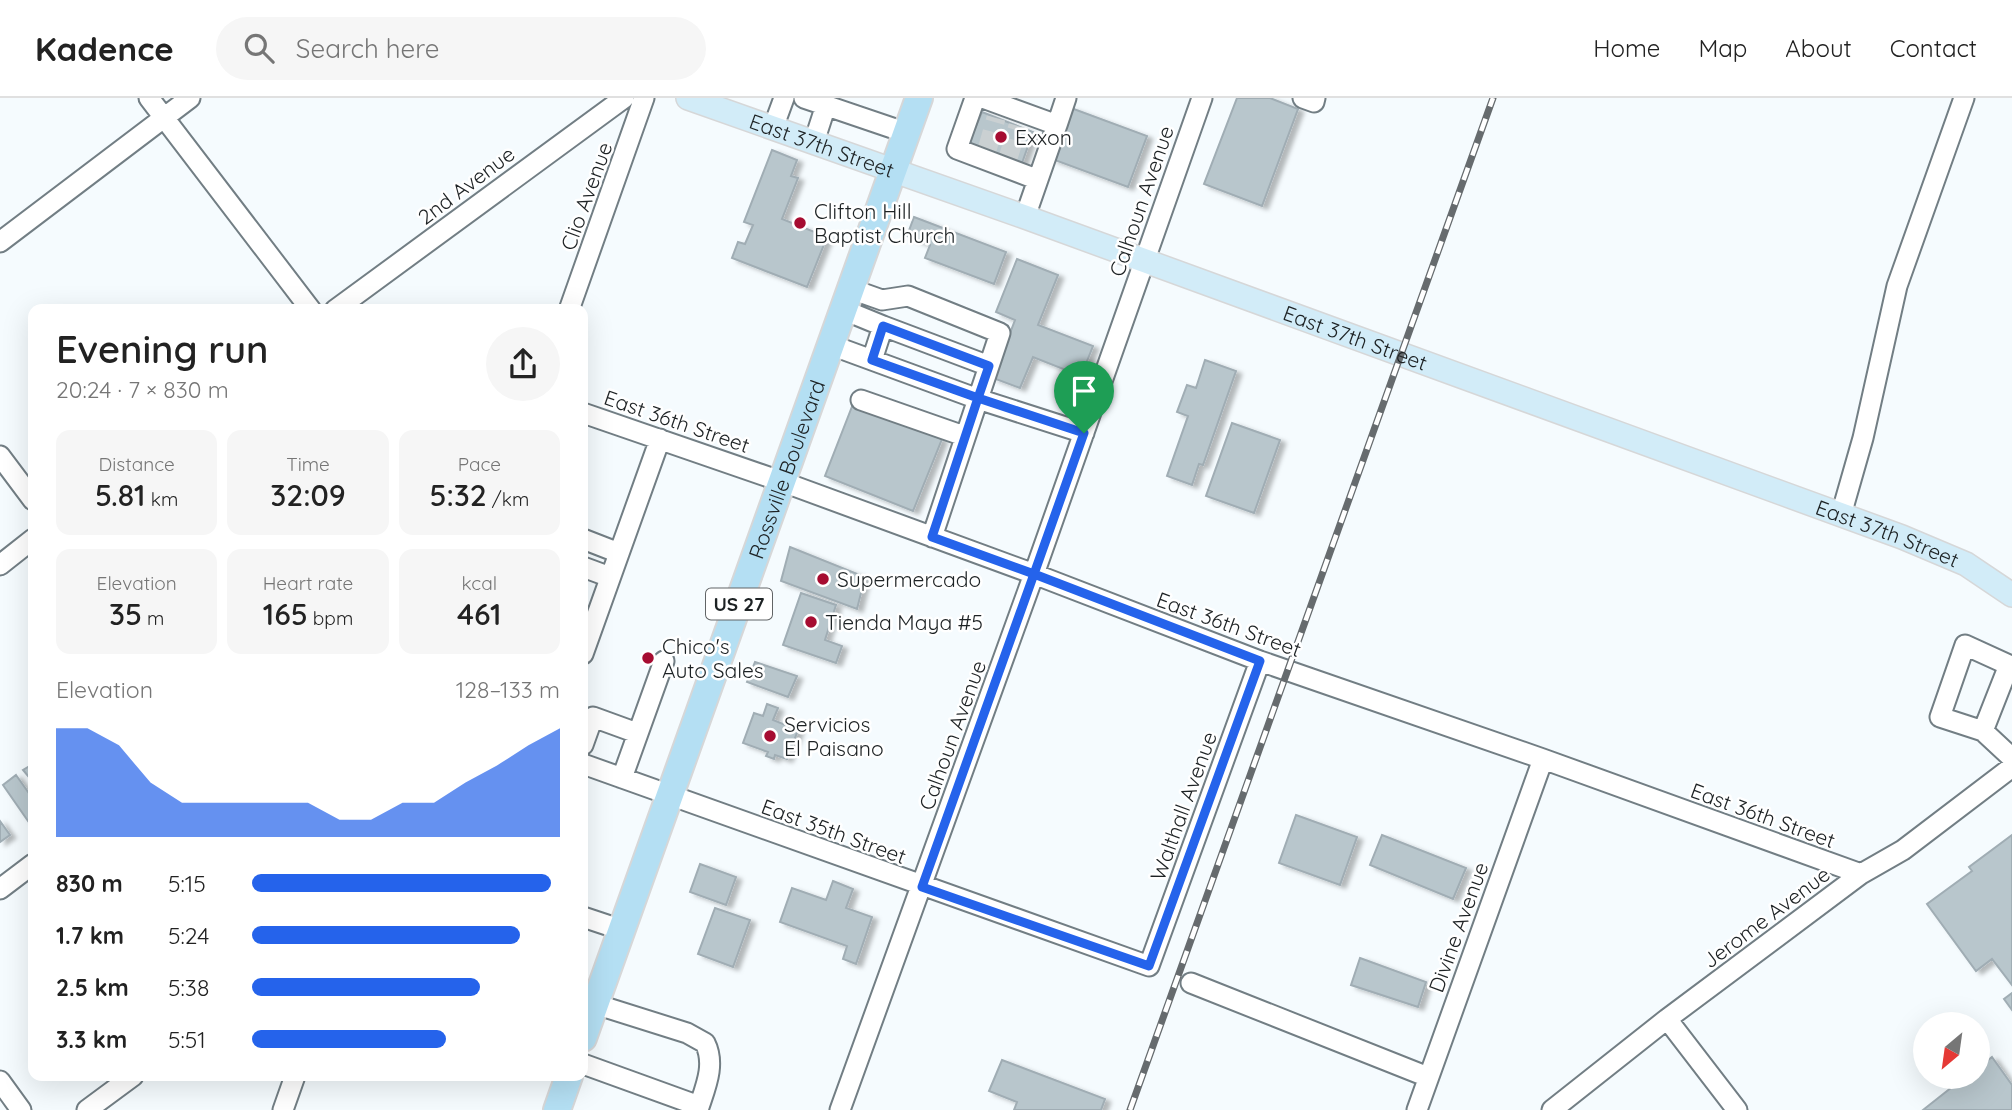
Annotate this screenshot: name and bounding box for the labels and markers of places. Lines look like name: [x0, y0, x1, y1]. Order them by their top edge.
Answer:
place label: Exxon: [1015, 124, 1072, 150]
marker: Exxon: [993, 129, 1009, 145]
place label: Clifton Hill Baptist Church: [814, 198, 955, 248]
marker: Clifton Hill Baptist Church: [792, 215, 808, 231]
pin: [1054, 361, 1114, 433]
place label: Supermercado: [837, 566, 981, 592]
marker: Supermercado: [815, 571, 831, 587]
place label: Tienda Maya #5: [825, 609, 983, 635]
marker: Tienda Maya #5: [803, 614, 819, 630]
place label: Chico's Auto Sales: [662, 633, 764, 683]
marker: Chico's Auto Sales: [640, 650, 656, 666]
place label: Servicios El Paisano: [784, 711, 884, 761]
marker: Servicios El Paisano: [762, 728, 778, 744]

